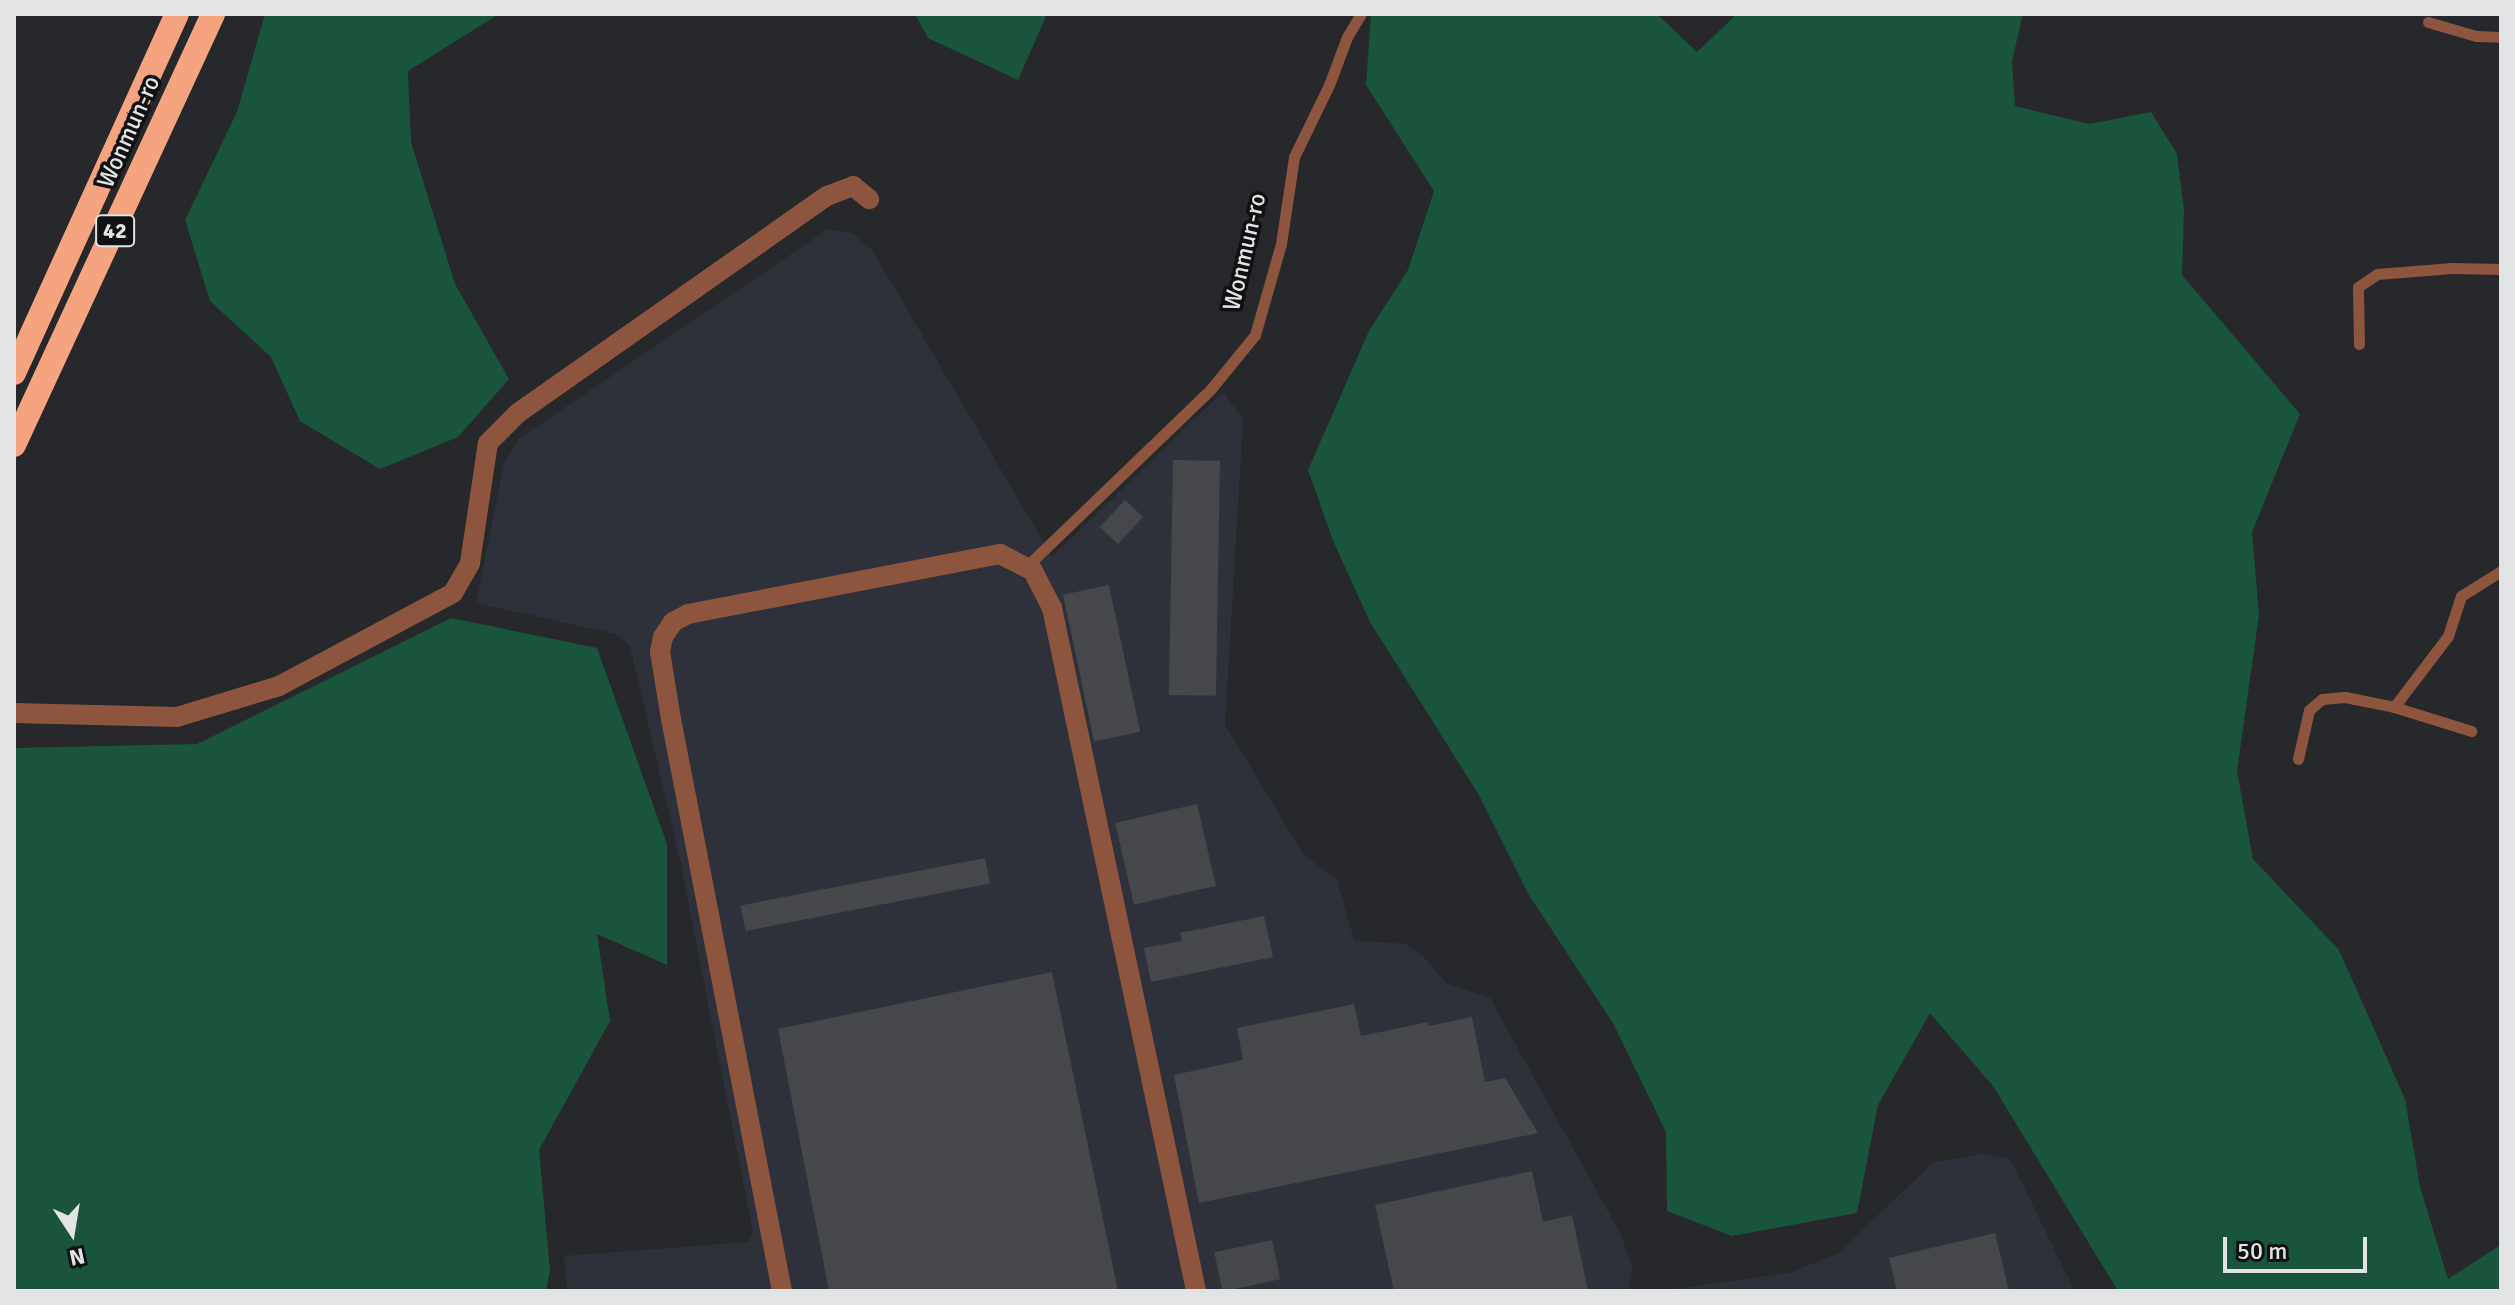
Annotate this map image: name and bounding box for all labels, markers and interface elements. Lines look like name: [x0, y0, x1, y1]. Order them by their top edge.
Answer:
street label: Wonmun-ro: [92, 71, 166, 193]
street label: Wonmun-ro: [1218, 190, 1272, 314]
road number: 42: [95, 213, 135, 249]
north arrow: [32, 1193, 112, 1273]
scale bar: [2227, 1221, 2371, 1271]
text: 50 m: [2237, 1236, 2287, 1266]
text: N: [67, 1242, 87, 1272]

